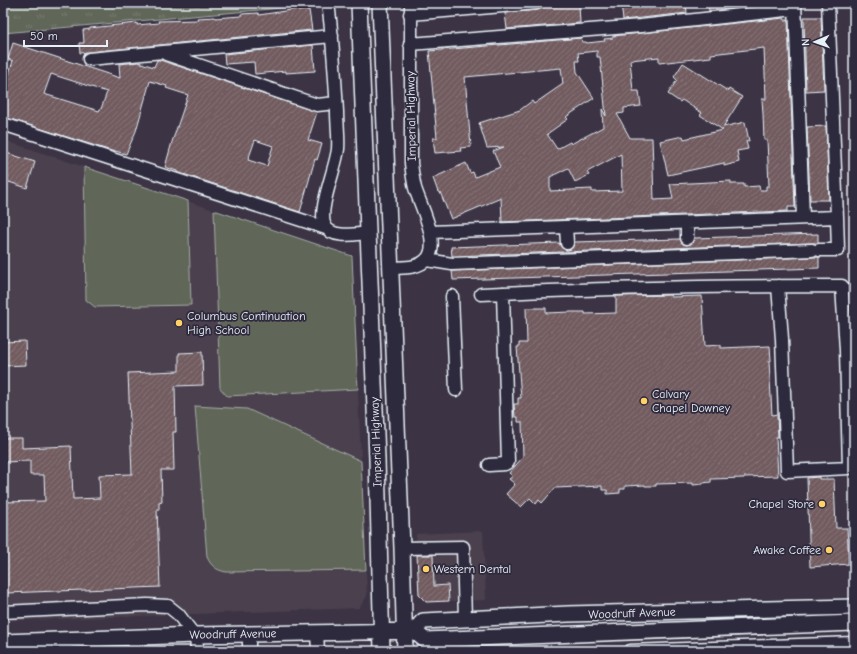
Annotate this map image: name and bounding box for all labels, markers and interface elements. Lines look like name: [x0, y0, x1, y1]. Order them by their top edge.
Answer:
scale bar: [24, 22, 107, 48]
north arrow: [795, 22, 835, 62]
text: 50 m: [30, 29, 58, 43]
text: N: [799, 39, 812, 46]
street label: Imperial Highway: [403, 70, 419, 161]
place label: Columbus Continuation High School: [187, 309, 306, 337]
marker: Columbus Continuation High School: [174, 318, 184, 328]
place label: Calvary Chapel Downey: [652, 387, 731, 415]
street label: Imperial Highway: [367, 396, 385, 487]
marker: Calvary Chapel Downey: [639, 396, 649, 406]
place label: Chapel Store: [748, 497, 814, 511]
marker: Chapel Store: [817, 499, 827, 509]
place label: Awake Coffee: [753, 543, 821, 557]
marker: Awake Coffee: [824, 545, 834, 555]
place label: Western Dental: [434, 562, 511, 576]
marker: Western Dental: [421, 564, 431, 574]
street label: Woodruff Avenue: [588, 604, 676, 622]
street label: Woodruff Avenue: [189, 626, 277, 642]

